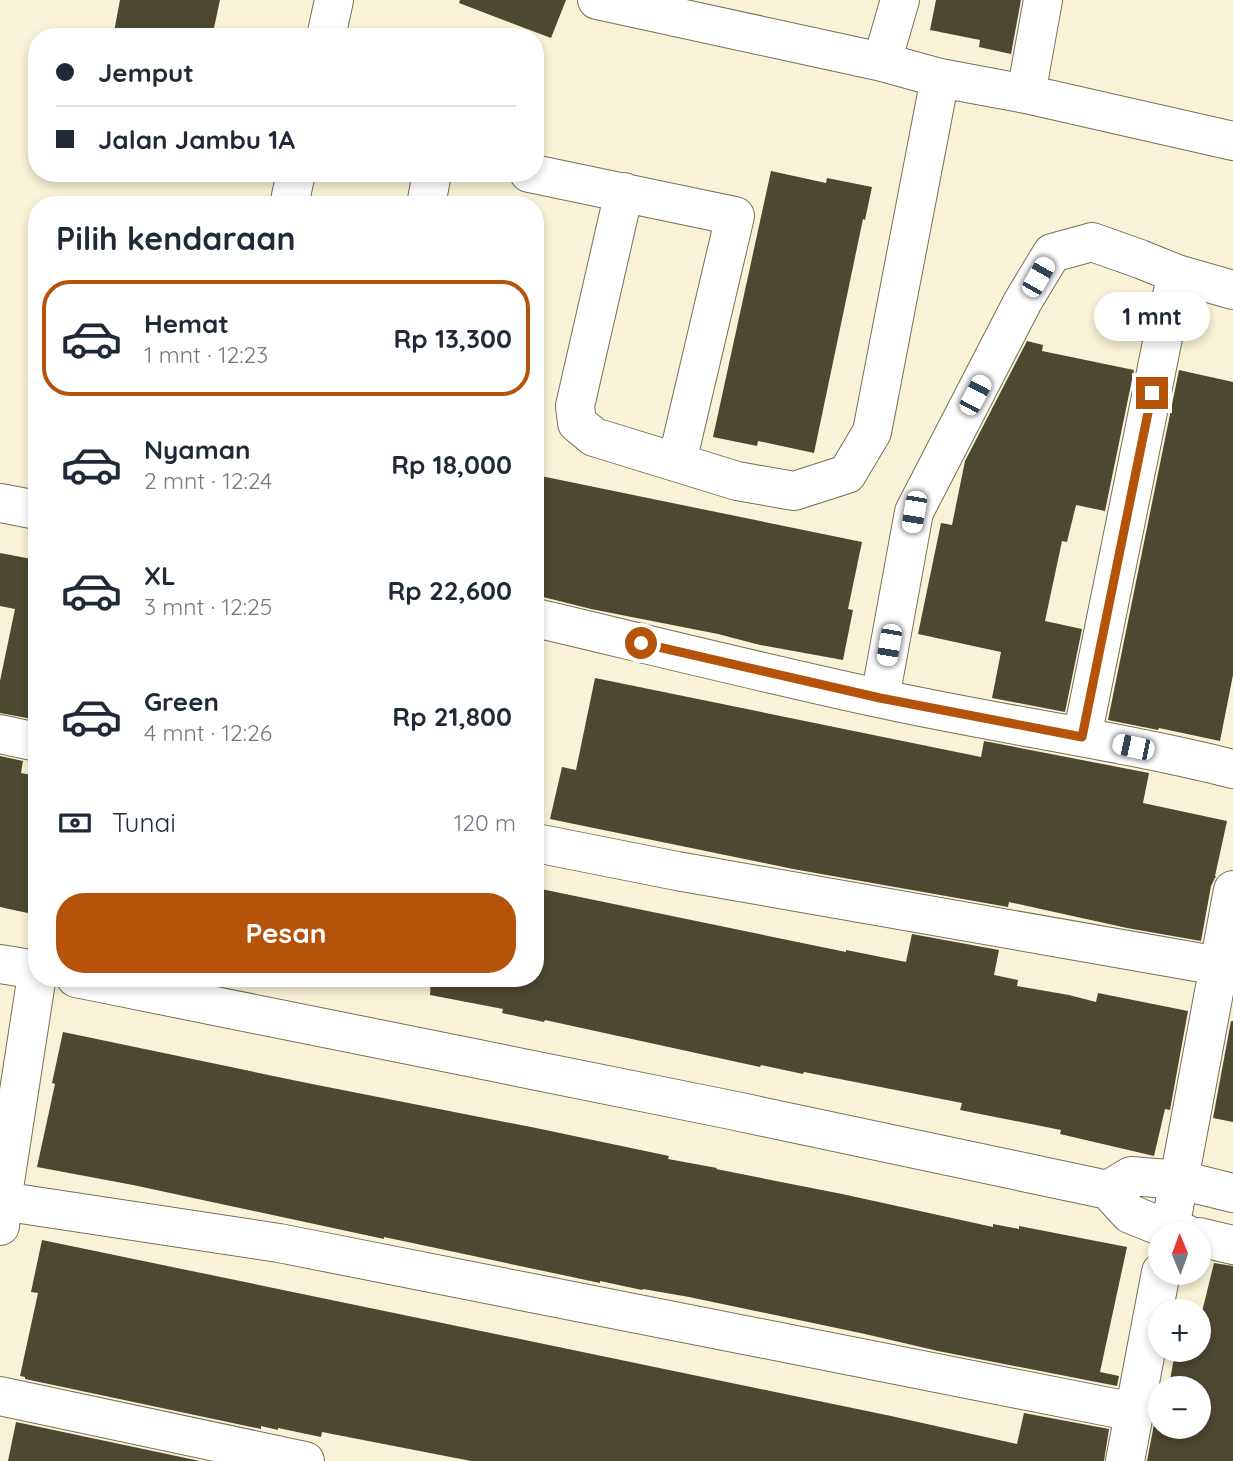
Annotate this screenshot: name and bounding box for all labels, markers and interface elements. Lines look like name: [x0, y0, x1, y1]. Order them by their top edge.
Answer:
text: Jemput: [98, 56, 194, 89]
text: Jalan Jambu 1A: [98, 123, 295, 156]
text: Pilih kendaraan: [56, 218, 296, 258]
car: [1019, 254, 1058, 300]
callout: 1 mnt: [1094, 292, 1210, 340]
text: 1 mnt: [1122, 302, 1182, 331]
icon: car: [60, 307, 123, 370]
text: Hemat: [144, 307, 229, 340]
text: Rp 13,300: [393, 322, 512, 355]
text: 1 mnt · 12:23: [144, 340, 268, 369]
car: [956, 372, 995, 418]
route end: [1136, 377, 1168, 409]
icon: car: [60, 433, 123, 496]
text: Nyaman: [144, 433, 251, 466]
text: Rp 18,000: [391, 448, 512, 481]
text: 2 mnt · 12:24: [144, 466, 272, 495]
car: [901, 489, 928, 535]
icon: car: [60, 559, 123, 622]
text: XL: [144, 559, 176, 592]
text: Rp 22,600: [387, 574, 512, 607]
text: 3 mnt · 12:25: [144, 592, 272, 621]
car: [876, 622, 903, 668]
route start: [625, 627, 657, 659]
icon: car: [60, 685, 123, 748]
text: Green: [144, 685, 219, 718]
text: Rp 21,800: [392, 700, 512, 733]
text: 4 mnt · 12:26: [144, 718, 272, 747]
car: [1111, 732, 1156, 762]
icon: cash: [56, 804, 94, 842]
text: Tunai: [112, 806, 176, 839]
text: 120 m: [454, 808, 516, 837]
button: Pesan: [56, 893, 516, 973]
north arrow: [1148, 1222, 1211, 1284]
map controls: [1148, 1222, 1211, 1439]
button: +: [1148, 1299, 1211, 1362]
button: −: [1148, 1376, 1211, 1439]

